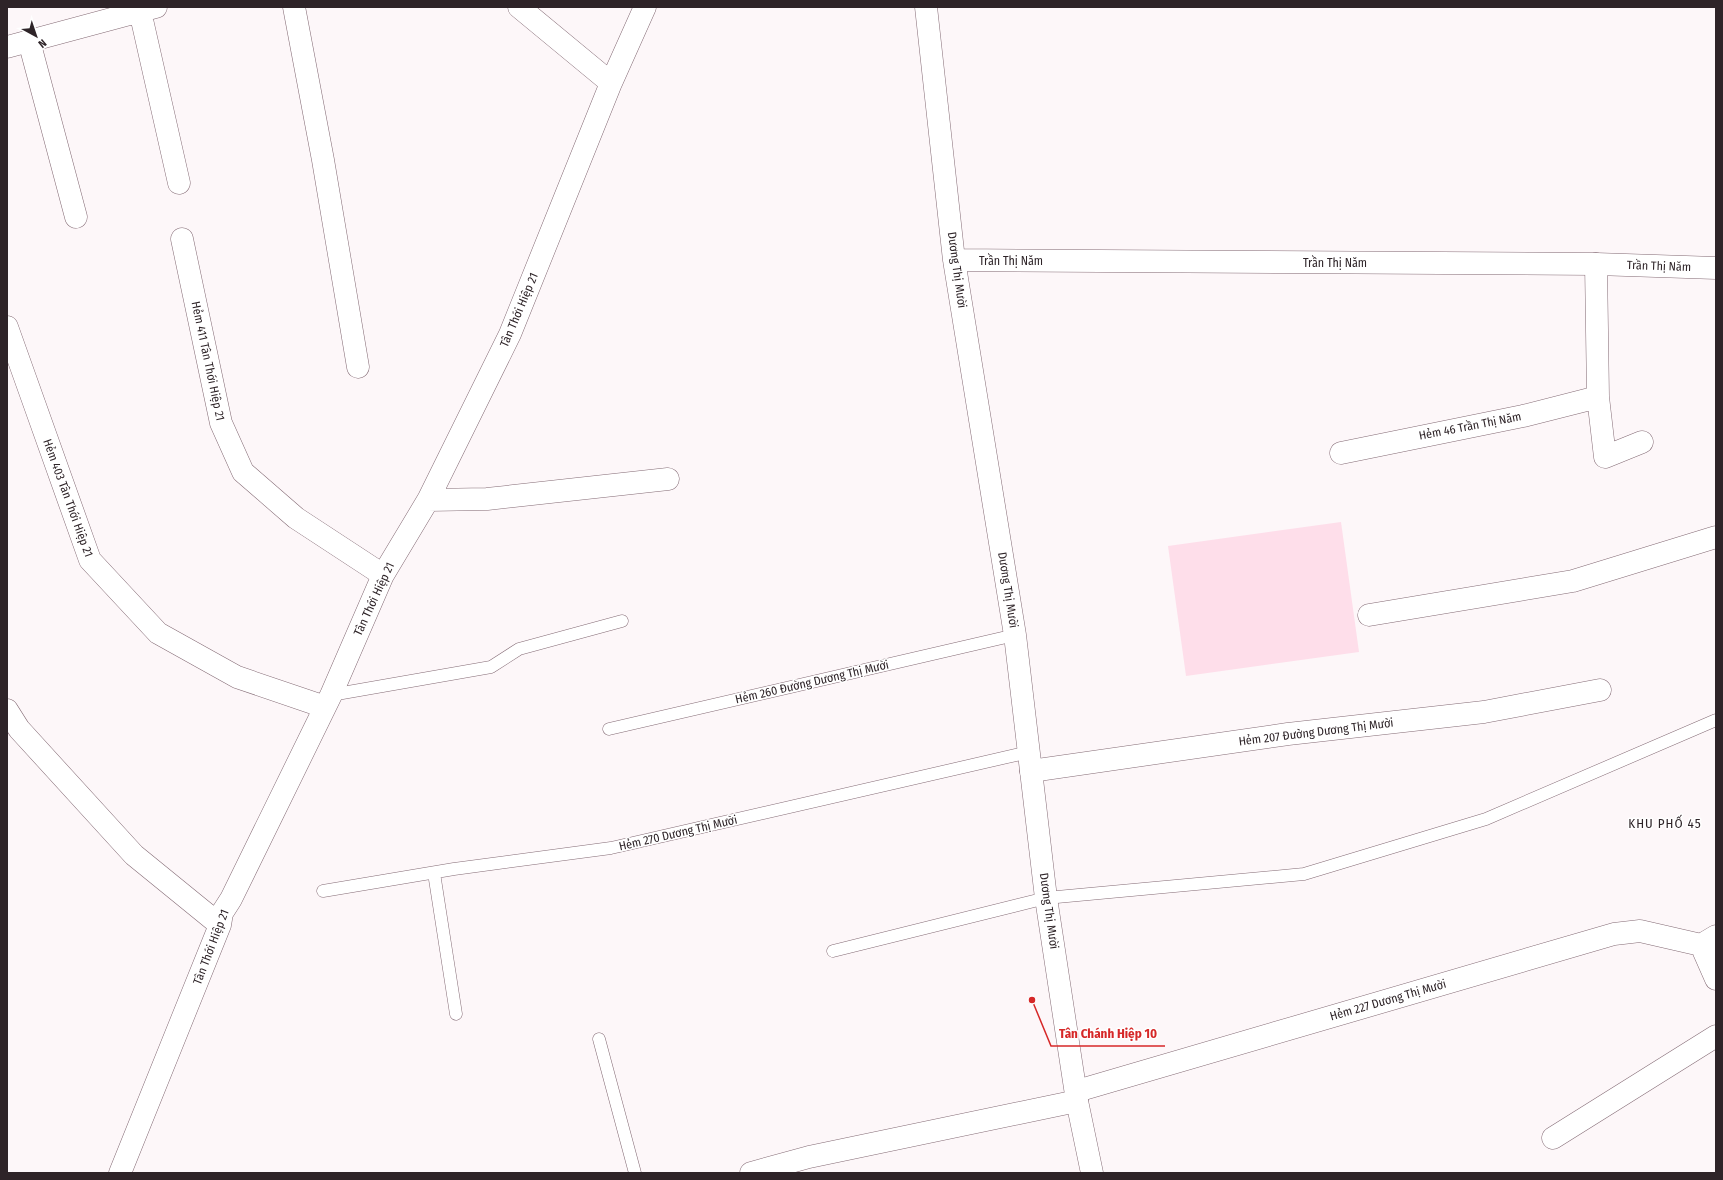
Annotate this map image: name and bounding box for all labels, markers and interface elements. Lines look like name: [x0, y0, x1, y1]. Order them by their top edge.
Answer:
north arrow: [16, 16, 56, 56]
text: N: [35, 36, 49, 50]
street label: Dương Thị Mười: [945, 231, 969, 309]
street label: Trần Thị Năm: [979, 253, 1043, 268]
street label: Trần Thị Năm: [1303, 255, 1367, 270]
street label: Trần Thị Năm: [1627, 257, 1691, 274]
street label: Tân Thới Hiệp 21: [497, 271, 541, 349]
street label: Hẻm 411 Tân Thới Hiệp 21: [188, 300, 228, 422]
street label: Hẻm 46 Trần Thị Năm: [1417, 408, 1522, 443]
street label: Hẻm 403 Tân Thới Hiệp 21: [40, 437, 96, 559]
street label: Dương Thị Mười: [995, 551, 1021, 629]
street label: Tân Thới Hiệp 21: [351, 560, 397, 638]
street label: Hẻm 260 Đường Dương Thị Mười: [734, 658, 890, 706]
street label: Hẻm 207 Đường Dương Thị Mười: [1238, 716, 1394, 748]
street label: Hẻm 270 Dương Thị Mười: [617, 813, 739, 853]
district label: KHU PHỐ 45: [1628, 814, 1702, 831]
street label: Dương Thị Mười: [1037, 872, 1061, 950]
street label: Tân Thới Hiệp 21: [190, 907, 232, 987]
street label: Hẻm 227 Dương Thị Mười: [1328, 977, 1448, 1023]
callout: Tân Chánh Hiệp 10: [1051, 1021, 1165, 1046]
text: Tân Chánh Hiệp 10: [1059, 1026, 1157, 1041]

